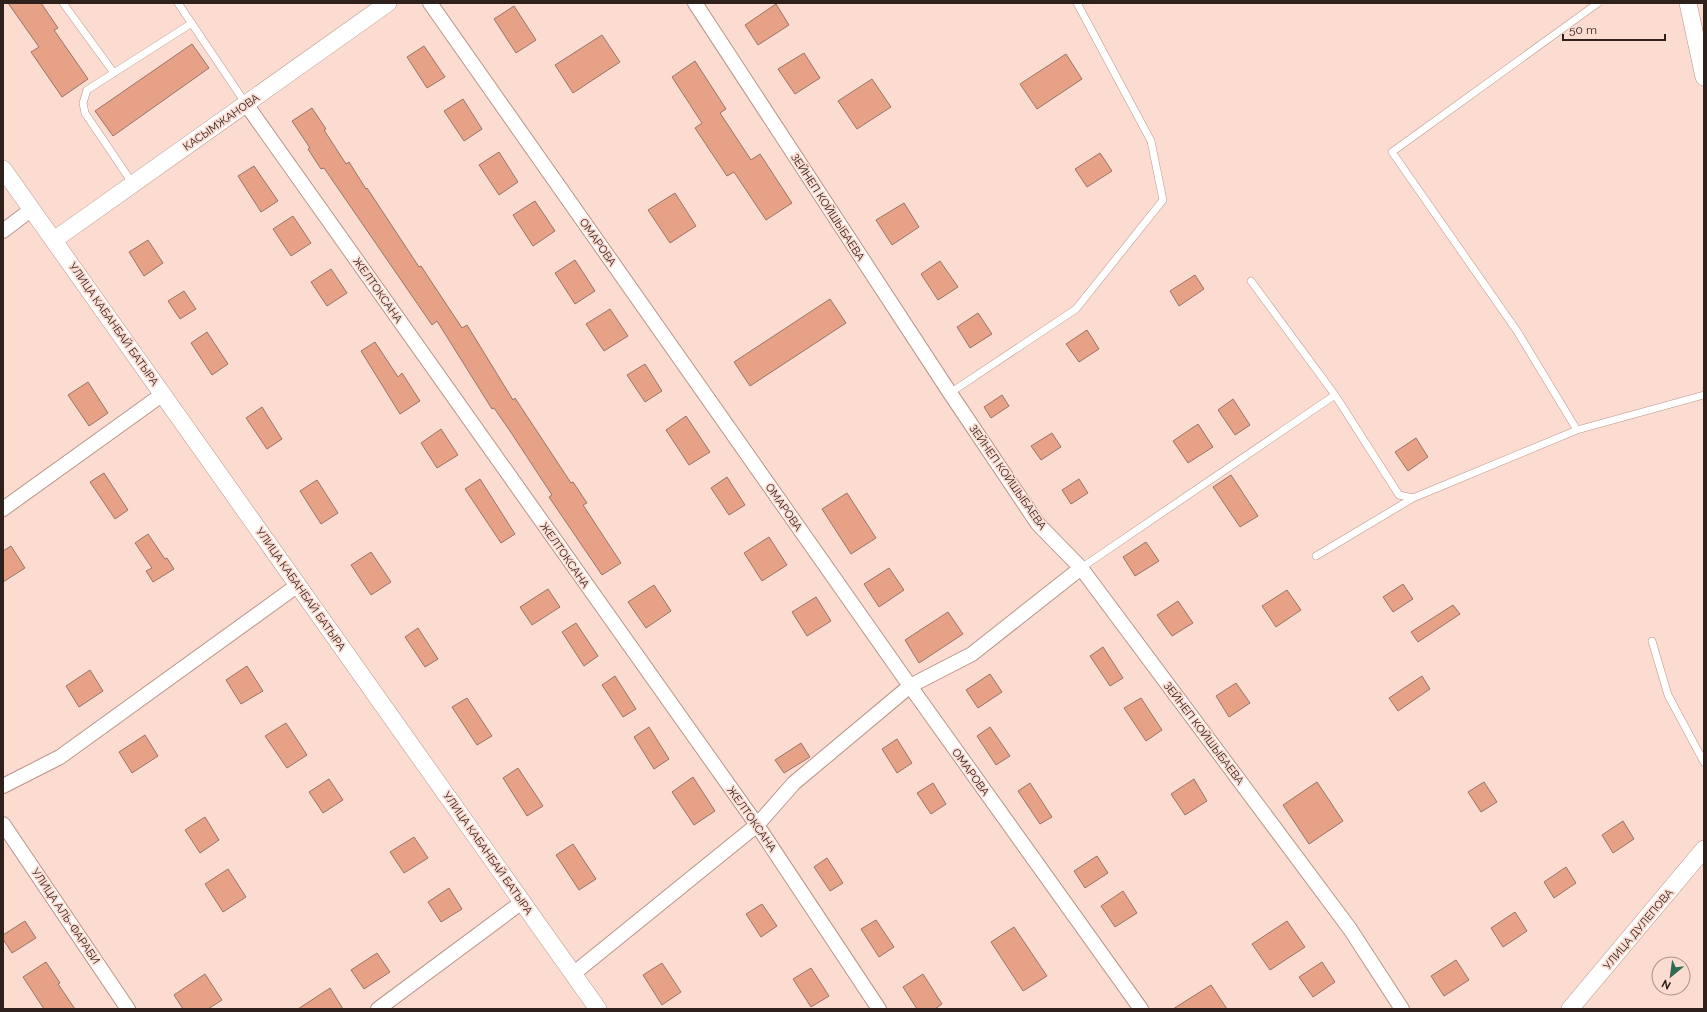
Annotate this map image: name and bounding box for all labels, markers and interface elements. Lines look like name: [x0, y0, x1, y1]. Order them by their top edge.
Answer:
scale bar: [1563, 16, 1665, 42]
text: 50 m: [1569, 23, 1597, 37]
street label: КАСЫМЖАНОВА: [181, 91, 262, 154]
street label: ЗЕЙНЕП КОЙШЫБАЕВА: [788, 151, 867, 264]
street label: ОМАРОВА: [576, 216, 619, 269]
street label: ЖЕЛТОКСАНА: [350, 255, 405, 326]
street label: УЛИЦА КАБАНБАЙ БАТЫРА: [66, 260, 161, 389]
street label: ЗЕЙНЕП КОЙШЫБАЕВА: [966, 422, 1049, 533]
street label: ОМАРОВА: [762, 481, 805, 534]
street label: ЖЕЛТОКСАНА: [537, 520, 592, 591]
street label: УЛИЦА КАБАНБАЙ БАТЫРА: [253, 525, 348, 654]
street label: ЗЕЙНЕП КОЙШЫБАЕВА: [1161, 679, 1247, 788]
street label: ОМАРОВА: [949, 746, 992, 799]
street label: ЖЕЛТОКСАНА: [724, 784, 779, 855]
street label: УЛИЦА КАБАНБАЙ БАТЫРА: [440, 789, 535, 918]
street label: УЛИЦА АЛЬ-ФАРАБИ: [29, 866, 103, 967]
street label: УЛИЦА ДУЛЕПОВА: [1601, 886, 1676, 972]
north arrow: [1651, 956, 1691, 996]
text: N: [1660, 977, 1673, 992]

